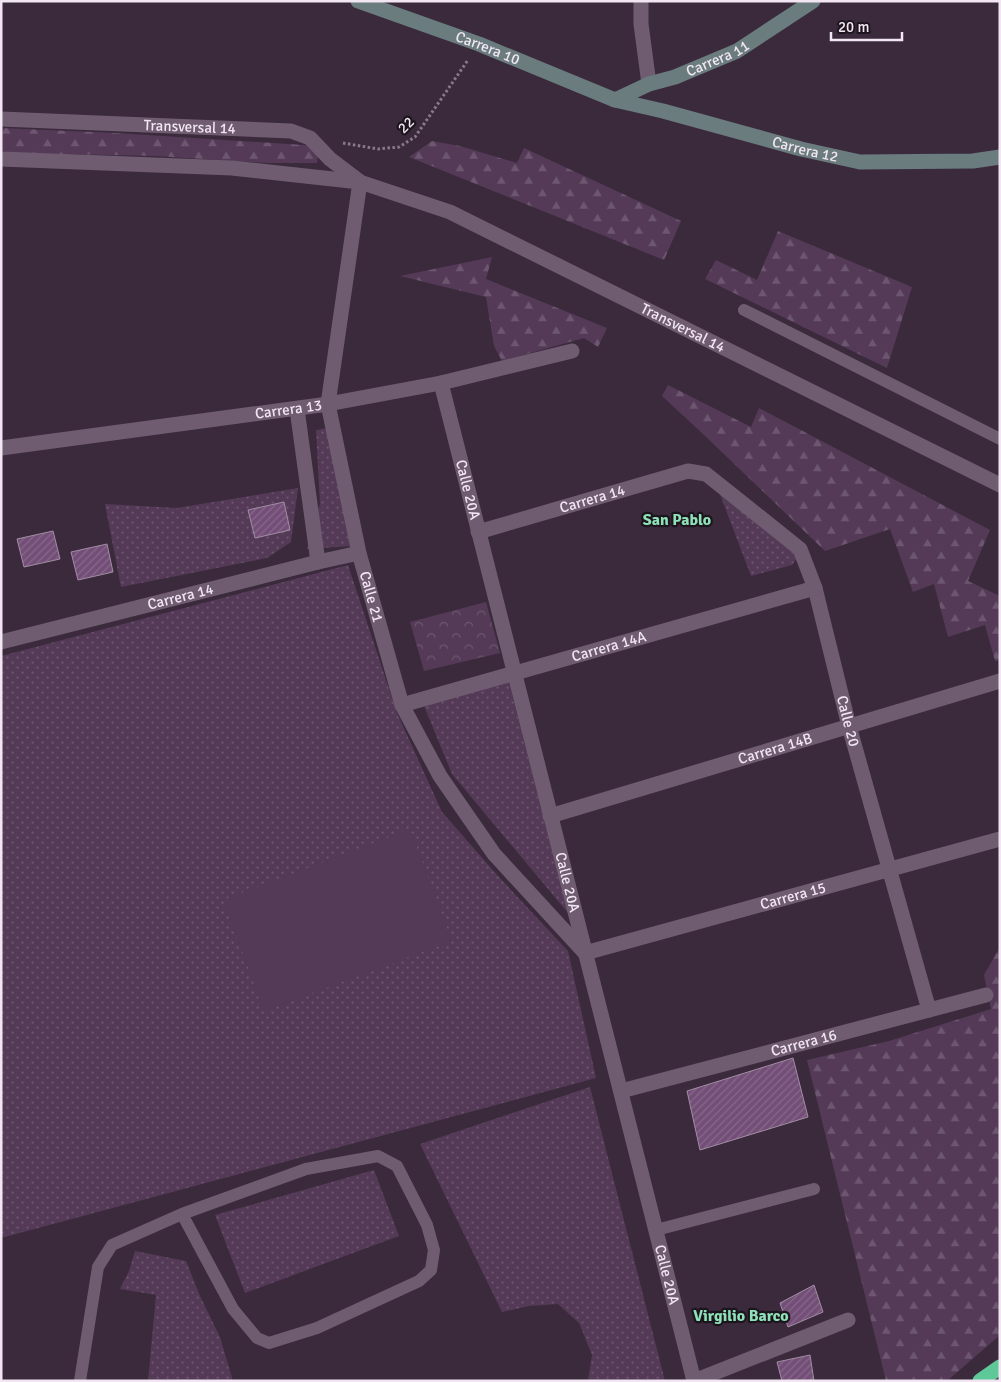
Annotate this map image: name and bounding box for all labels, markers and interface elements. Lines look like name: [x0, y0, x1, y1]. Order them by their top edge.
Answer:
scale bar: [831, 10, 902, 42]
text: 20 m: [838, 18, 869, 36]
street label: Carrera 10: [453, 27, 522, 69]
street label: Carrera 11: [683, 36, 753, 80]
street label: 22: [394, 113, 418, 137]
street label: Transversal 14: [143, 116, 236, 138]
street label: Carrera 12: [770, 132, 840, 166]
street label: Transversal 14: [638, 299, 728, 356]
street label: Carrera 13: [254, 396, 323, 423]
street label: Calle 20A: [452, 458, 484, 522]
street label: Carrera 14: [557, 481, 627, 517]
district label: San Pablo: [643, 510, 711, 530]
street label: Calle 21: [356, 569, 387, 624]
street label: Carrera 14: [145, 580, 215, 614]
street label: Carrera 14A: [570, 627, 648, 666]
street label: Calle 20: [833, 694, 863, 749]
street label: Carrera 14B: [736, 729, 814, 768]
street label: Calle 20A: [551, 850, 584, 914]
street label: Carrera 15: [758, 878, 828, 913]
street label: Carrera 16: [769, 1026, 839, 1060]
street label: Calle 20A: [651, 1243, 683, 1307]
district label: Virgilio Barco: [693, 1306, 789, 1326]

